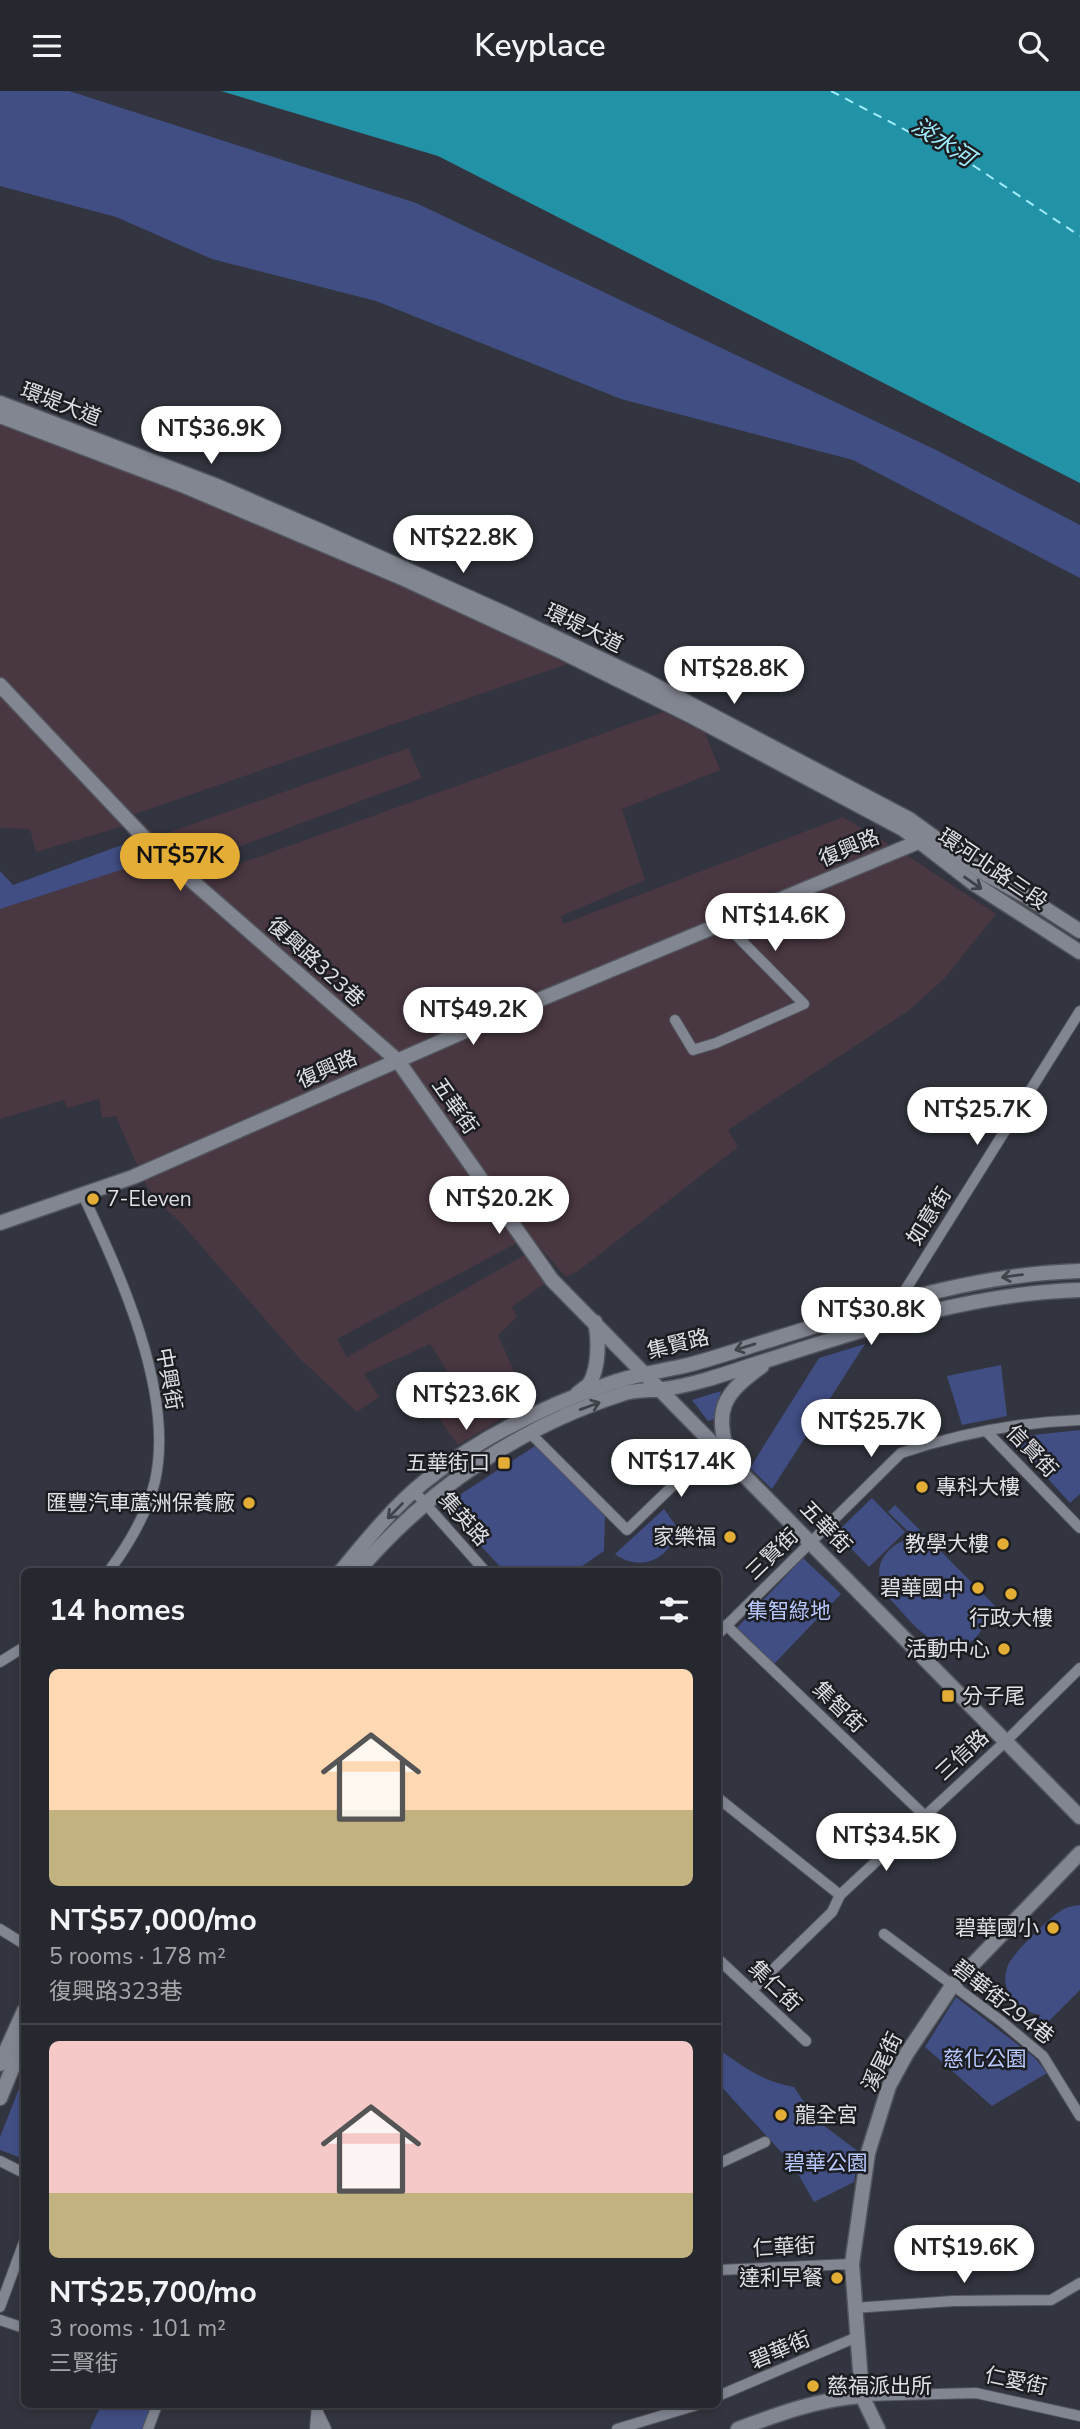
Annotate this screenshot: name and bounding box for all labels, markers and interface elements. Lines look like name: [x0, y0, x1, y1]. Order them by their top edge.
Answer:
text: Keyplace: [474, 24, 606, 67]
icon: menu: [28, 27, 66, 65]
icon: search: [1014, 27, 1052, 65]
water label: 淡水河: [906, 110, 984, 176]
street label: 環堤大道: [17, 376, 105, 432]
pin: NT$36.9K: [139, 407, 283, 466]
text: NT$36.9K: [157, 413, 265, 444]
pin: NT$22.8K: [391, 515, 535, 575]
text: NT$22.8K: [409, 522, 517, 553]
street label: 環堤大道: [540, 597, 628, 659]
pin: NT$28.8K: [662, 647, 806, 706]
text: NT$28.8K: [680, 653, 788, 684]
street label: 環河北路三段: [933, 822, 1053, 916]
street label: 復興路: [815, 823, 883, 873]
pin: NT$57K: [123, 833, 237, 893]
text: NT$57K: [136, 840, 224, 871]
one-way arrow: [963, 876, 982, 890]
pin: NT$14.6K: [703, 893, 847, 953]
text: NT$14.6K: [721, 900, 829, 931]
street label: 復興路323巷: [261, 911, 371, 1013]
pin: NT$49.2K: [401, 988, 545, 1047]
text: NT$49.2K: [419, 994, 527, 1025]
street label: 復興路: [293, 1043, 361, 1095]
street label: 五華街: [425, 1072, 485, 1140]
pin: NT$25.7K: [905, 1087, 1049, 1147]
text: NT$25.7K: [923, 1094, 1031, 1125]
pin: NT$20.2K: [427, 1177, 571, 1236]
street label: 如意街: [900, 1182, 958, 1250]
text: NT$20.2K: [445, 1183, 553, 1214]
place label: 7-Eleven: [107, 1185, 192, 1213]
marker: 7-Eleven: [85, 1191, 101, 1207]
one-way arrow: [1001, 1270, 1024, 1283]
pin: NT$30.8K: [799, 1287, 943, 1347]
text: NT$30.8K: [817, 1294, 925, 1325]
street label: 集賢路: [644, 1323, 712, 1365]
one-way arrow: [735, 1342, 757, 1355]
street label: 中興街: [150, 1346, 188, 1412]
pin: NT$23.6K: [394, 1373, 538, 1432]
text: NT$23.6K: [412, 1379, 520, 1410]
one-way arrow: [579, 1399, 601, 1411]
pin: NT$25.7K: [799, 1399, 943, 1459]
text: NT$25.7K: [817, 1406, 925, 1437]
street label: 信賢街: [1000, 1419, 1064, 1483]
pin: NT$17.4K: [609, 1439, 753, 1499]
text: NT$17.4K: [627, 1446, 735, 1477]
place label: 五華街口: [406, 1449, 490, 1477]
marker: 五華街口: [496, 1455, 512, 1471]
place label: 專科大樓: [936, 1473, 1020, 1501]
marker: 專科大樓: [914, 1479, 930, 1495]
street label: 集英路: [433, 1486, 495, 1552]
place label: 匯豐汽車蘆洲保養廠: [46, 1489, 235, 1517]
marker: 匯豐汽車蘆洲保養廠: [241, 1495, 257, 1511]
street label: 五華街: [794, 1495, 858, 1559]
one-way arrow: [387, 1503, 404, 1520]
street label: 三賢街: [740, 1522, 804, 1586]
place label: 家樂福: [653, 1523, 716, 1551]
marker: 家樂福: [722, 1529, 738, 1545]
place label: 教學大樓: [905, 1530, 989, 1558]
marker: 教學大樓: [995, 1536, 1011, 1552]
place label: 碧華國中: [880, 1574, 964, 1602]
marker: 碧華國中: [970, 1580, 986, 1596]
marker: 行政大樓: [1003, 1586, 1019, 1602]
text: 14 homes: [49, 1590, 185, 1631]
icon: filters: [655, 1591, 693, 1629]
park label: 集智綠地: [747, 1597, 831, 1625]
place label: 行政大樓: [969, 1604, 1053, 1632]
place label: 活動中心: [906, 1635, 990, 1663]
marker: 活動中心: [996, 1641, 1012, 1657]
street label: 集智街: [807, 1675, 871, 1739]
place label: 分子尾: [962, 1682, 1025, 1710]
marker: 分子尾: [940, 1688, 956, 1704]
icon: home: [308, 1714, 434, 1840]
street label: 三信路: [929, 1723, 995, 1787]
pin: NT$34.5K: [814, 1813, 958, 1873]
text: NT$34.5K: [832, 1820, 940, 1851]
text: NT$57,000/mo: [49, 1900, 257, 1941]
place label: 碧華國小: [955, 1914, 1039, 1942]
marker: 碧華國小: [1045, 1920, 1061, 1936]
text: 5 rooms · 178 m²: [49, 1941, 226, 1972]
street label: 碧華街294巷: [946, 1953, 1060, 2051]
street label: 集仁街: [743, 1954, 807, 2018]
text: 復興路323巷: [49, 1976, 182, 2007]
street label: 溪尾街: [855, 2028, 909, 2096]
park label: 慈化公園: [943, 2045, 1027, 2073]
icon: home: [308, 2086, 434, 2212]
place label: 龍全宮: [795, 2101, 858, 2129]
marker: 龍全宮: [773, 2107, 789, 2123]
park label: 碧華公園: [784, 2149, 868, 2177]
pin: NT$19.6K: [892, 2225, 1036, 2285]
street label: 仁華街: [752, 2231, 816, 2263]
text: NT$19.6K: [910, 2232, 1018, 2263]
place label: 達利早餐: [739, 2264, 823, 2292]
marker: 達利早餐: [829, 2270, 845, 2286]
text: NT$25,700/mo: [49, 2272, 257, 2313]
text: 3 rooms · 101 m²: [49, 2313, 226, 2344]
street label: 碧華街: [746, 2325, 814, 2375]
text: 三賢街: [49, 2348, 118, 2379]
street label: 仁愛街: [982, 2361, 1050, 2401]
place label: 慈福派出所: [827, 2372, 932, 2400]
marker: 慈福派出所: [805, 2378, 821, 2394]

